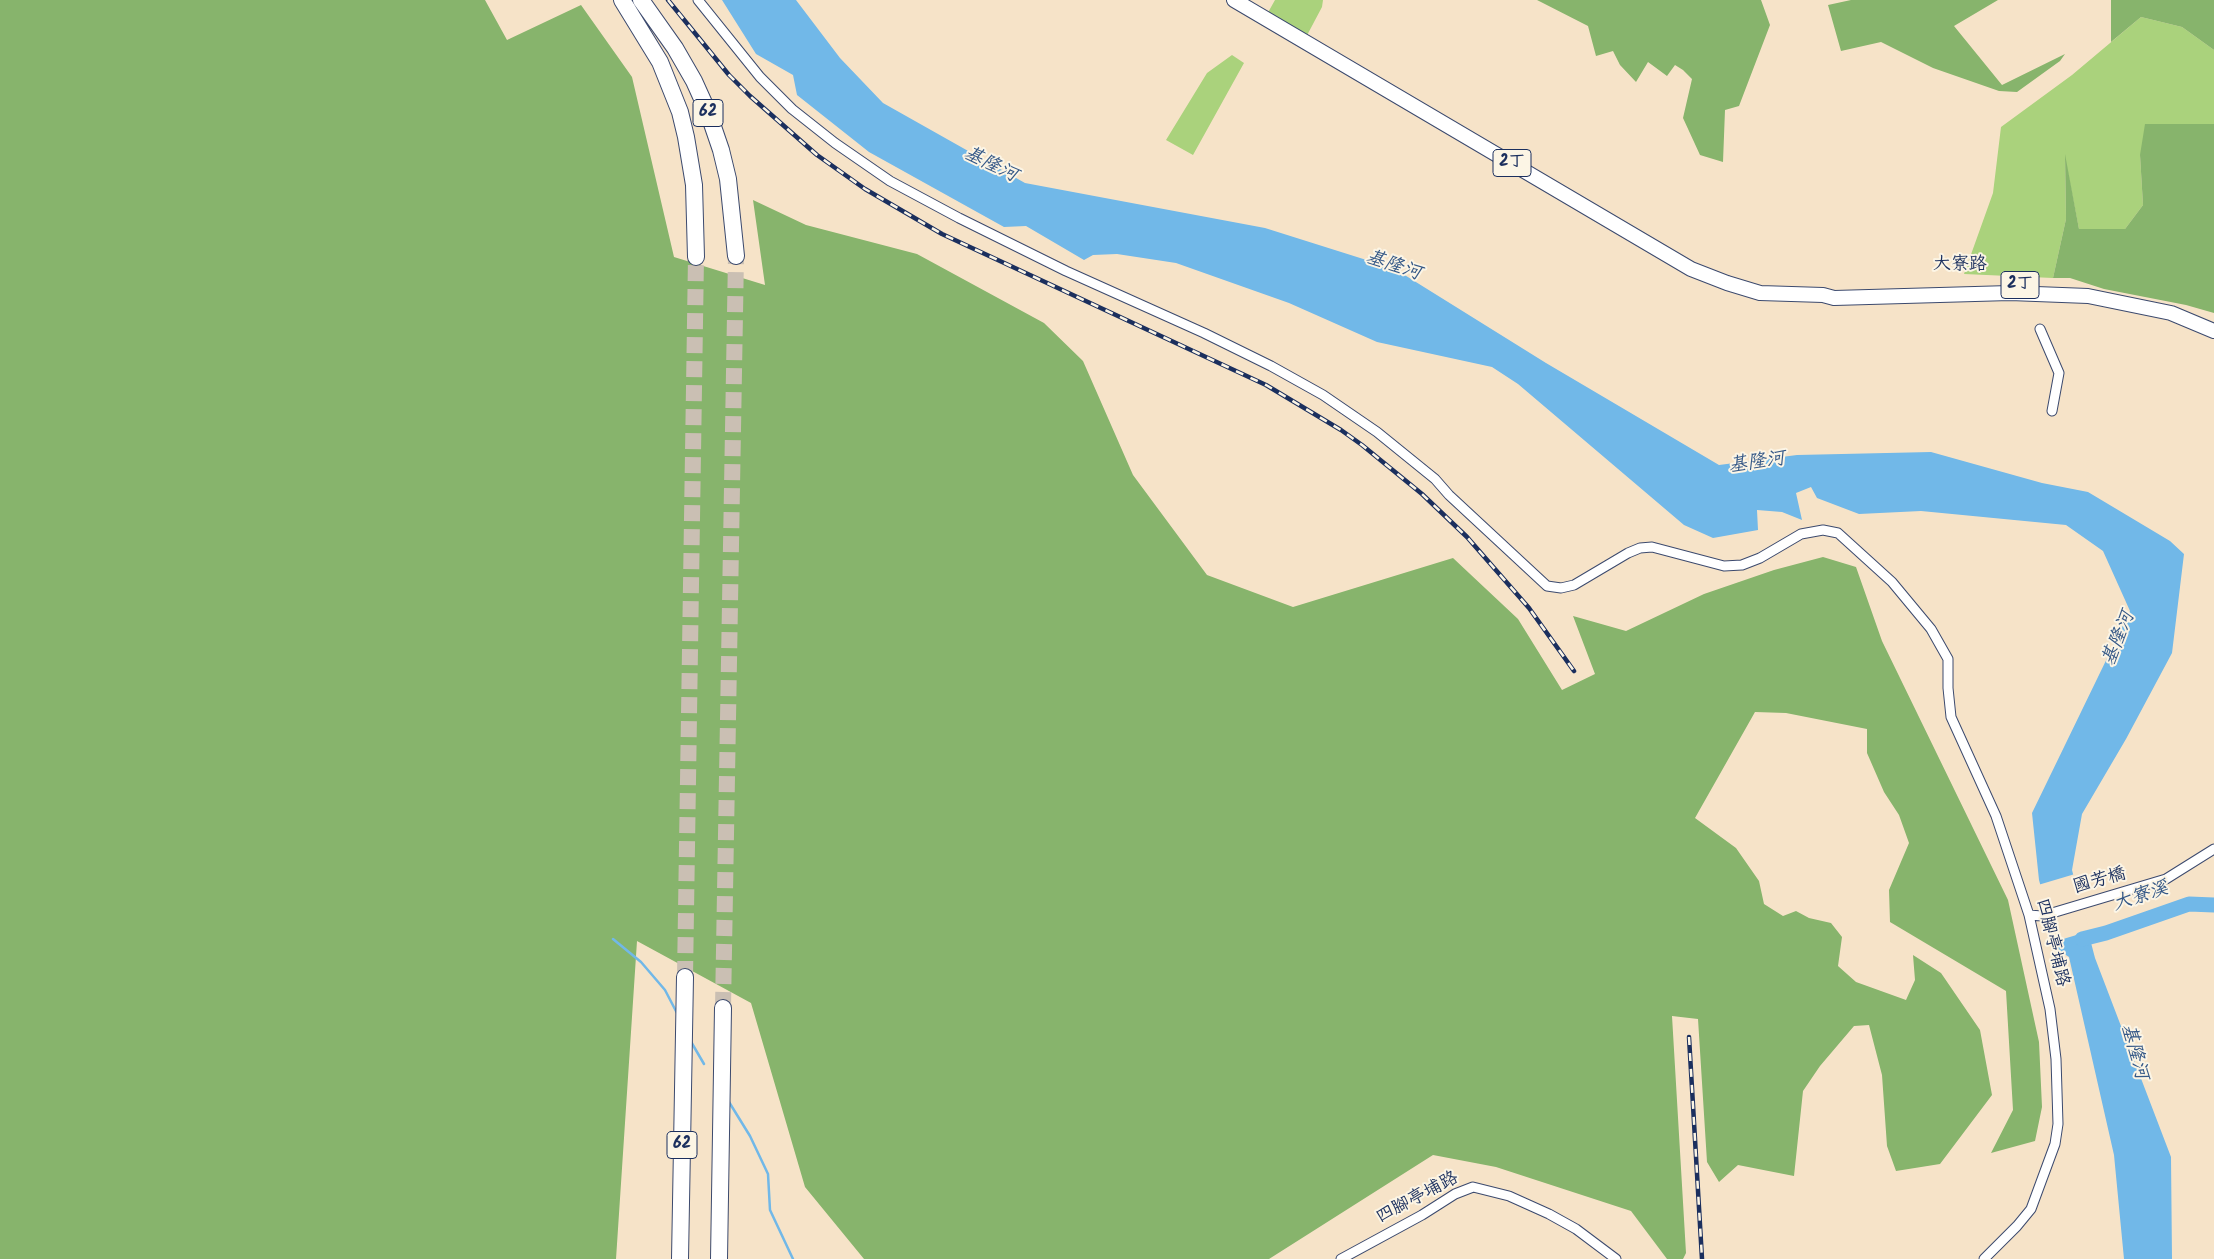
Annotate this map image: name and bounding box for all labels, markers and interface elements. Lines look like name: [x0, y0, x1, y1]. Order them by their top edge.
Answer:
road number: 62: [693, 100, 723, 126]
water label: 基隆河: [959, 143, 1021, 189]
road number: 2丁: [1493, 150, 1531, 177]
water label: 基隆河: [1362, 247, 1424, 287]
street label: 大寮路: [1933, 255, 1987, 277]
road number: 2丁: [2001, 272, 2039, 298]
water label: 基隆河: [1727, 449, 1787, 479]
water label: 基隆河: [2099, 608, 2141, 670]
street label: 國芳橋: [2071, 864, 2129, 900]
water label: 大寮溪: [2110, 878, 2172, 918]
street label: 四腳亭埔路: [2030, 897, 2072, 989]
water label: 基隆河: [2115, 1022, 2151, 1082]
road number: 62: [667, 1132, 697, 1158]
street label: 四腳亭埔路: [1373, 1168, 1463, 1230]

